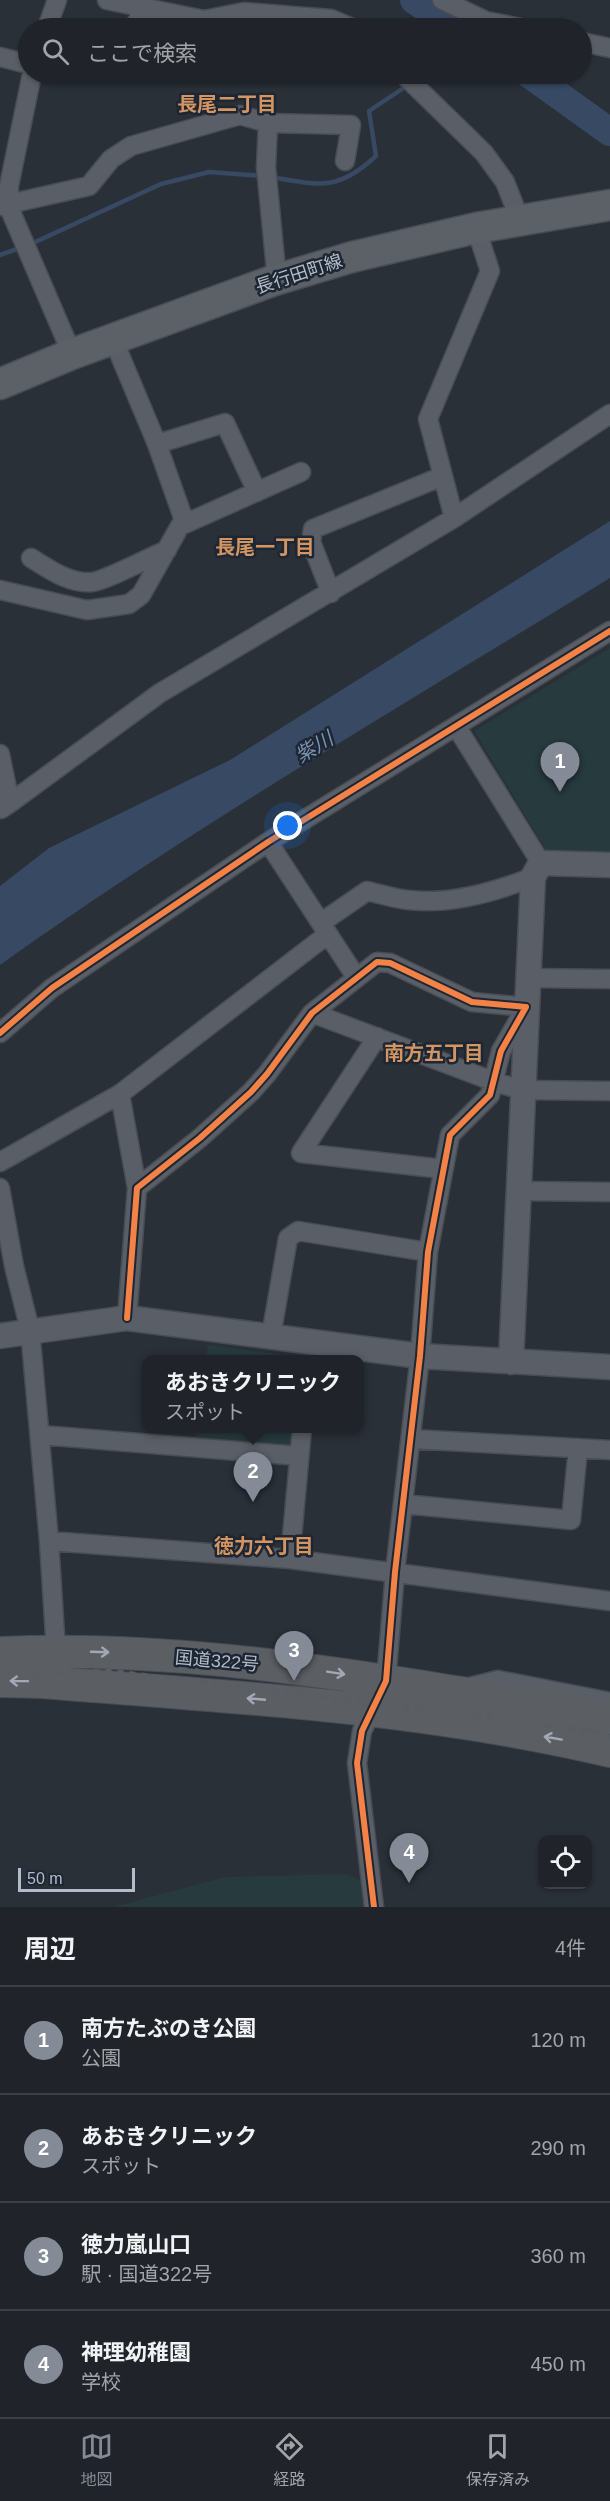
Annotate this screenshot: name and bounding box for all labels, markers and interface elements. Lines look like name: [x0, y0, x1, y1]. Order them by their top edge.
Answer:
search box: [18, 18, 592, 84]
icon: search: [39, 35, 72, 68]
text: ここで検索: [87, 41, 197, 66]
district label: 長尾二丁目: [177, 93, 277, 115]
street label: 長行田町線: [253, 251, 345, 297]
district label: 長尾一丁目: [215, 536, 315, 558]
water label: 紫川: [291, 726, 339, 767]
pin: 1: [540, 742, 580, 792]
your location: [273, 811, 302, 840]
district label: 南方五丁目: [384, 1042, 484, 1064]
popup: [142, 1355, 364, 1433]
text: あおきクリニック: [165, 1370, 341, 1395]
text: スポット: [165, 1401, 245, 1423]
pin: 2: [234, 1452, 272, 1502]
district label: 徳力六丁目: [214, 1535, 314, 1557]
pin: 3: [274, 1632, 314, 1681]
one-way arrow: [90, 1647, 110, 1658]
street label: 国道322号: [174, 1647, 260, 1675]
one-way arrow: [326, 1668, 346, 1679]
one-way arrow: [10, 1676, 30, 1687]
one-way arrow: [246, 1693, 266, 1704]
one-way arrow: [544, 1732, 563, 1743]
pin: 4: [390, 1834, 428, 1883]
map controls: [538, 1835, 592, 1889]
button: locate: [538, 1835, 592, 1889]
scale bar: [18, 1865, 135, 1892]
text: 50 m: [27, 1870, 63, 1887]
text: 周辺: [24, 1934, 76, 1964]
text: 4件: [555, 1937, 586, 1959]
text: 南方たぶのき公園: [81, 2016, 256, 2041]
text: 1: [38, 2029, 49, 2051]
text: 120 m: [530, 2029, 586, 2051]
text: 公園: [81, 2047, 121, 2069]
text: あおきクリニック: [81, 2124, 257, 2149]
text: 2: [38, 2137, 49, 2159]
text: 290 m: [530, 2137, 586, 2159]
text: スポット: [81, 2155, 161, 2177]
text: 徳力嵐山口: [81, 2232, 191, 2257]
text: 3: [38, 2245, 49, 2267]
text: 360 m: [530, 2245, 586, 2267]
text: 駅 · 国道322号: [81, 2263, 212, 2285]
text: 神理幼稚園: [81, 2340, 191, 2365]
text: 4: [38, 2353, 49, 2375]
text: 450 m: [530, 2353, 586, 2375]
text: 学校: [81, 2371, 121, 2393]
tab: 地図: [80, 2430, 113, 2490]
tab: 経路: [273, 2430, 306, 2490]
tab: 保存済み: [466, 2430, 530, 2490]

